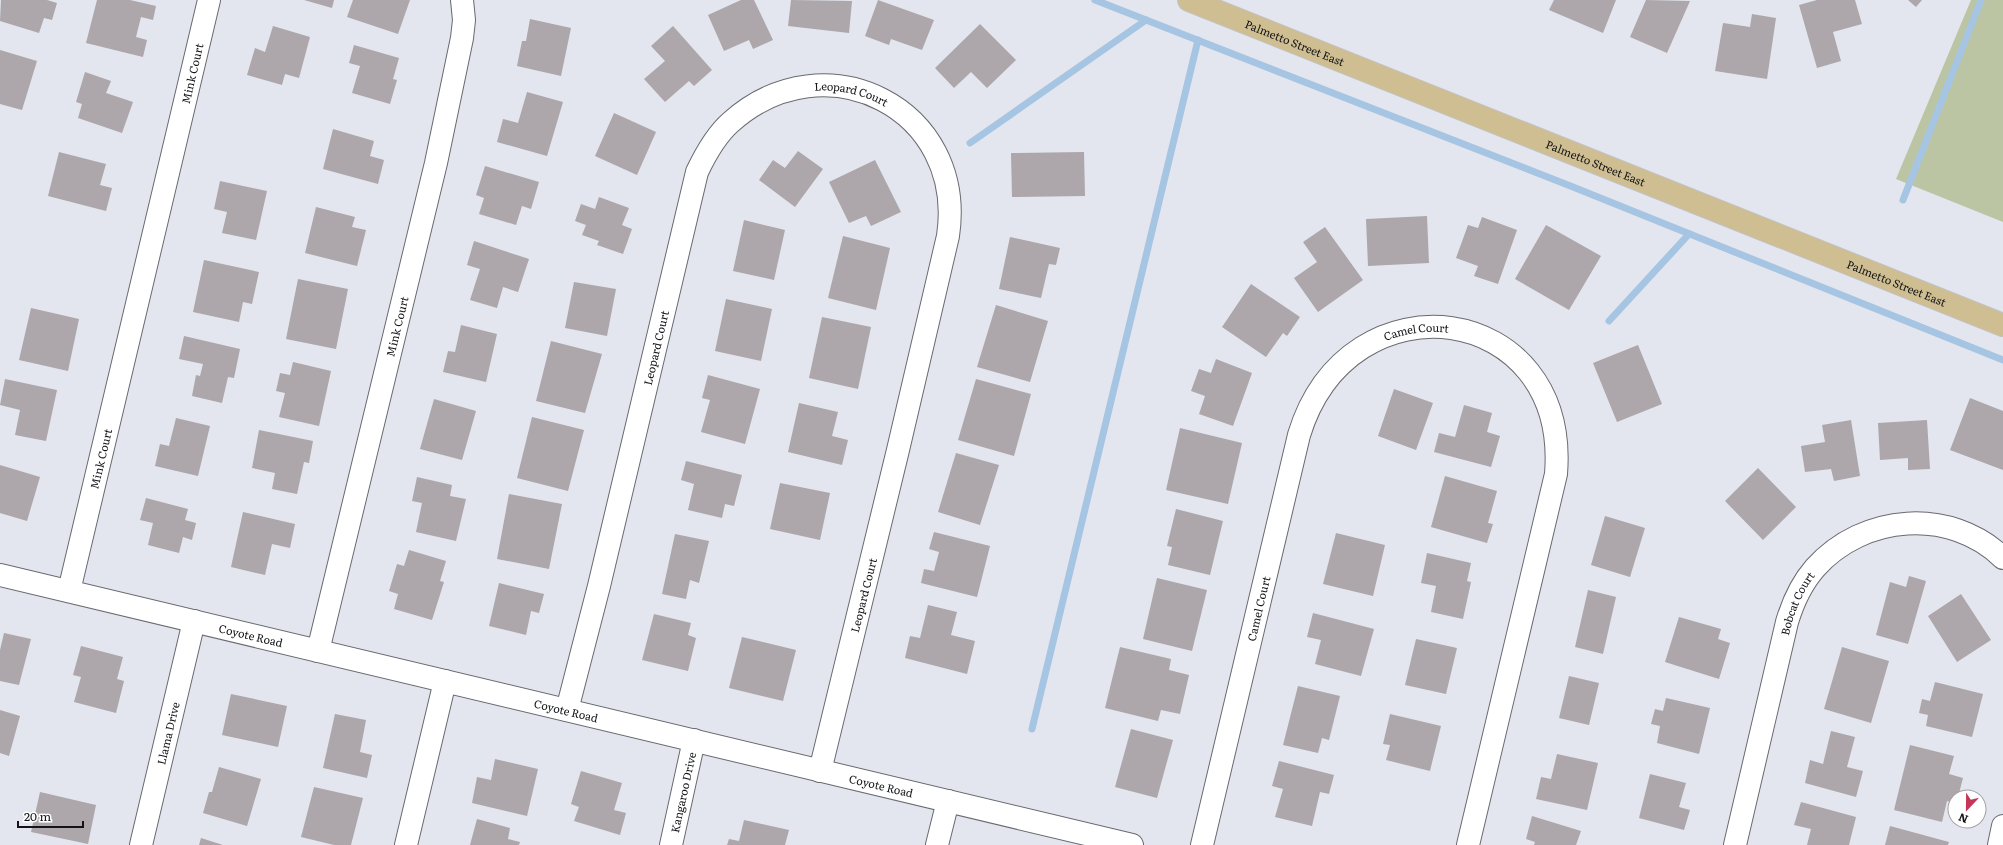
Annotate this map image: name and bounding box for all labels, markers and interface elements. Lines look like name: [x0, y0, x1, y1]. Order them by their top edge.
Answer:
street label: Palmetto Street East: [1243, 15, 1347, 70]
street label: Mink Court: [177, 41, 207, 105]
street label: Leopard Court: [814, 77, 892, 110]
street label: Palmetto Street East: [1544, 135, 1648, 190]
street label: Palmetto Street East: [1845, 256, 1949, 310]
street label: Mink Court: [381, 294, 412, 358]
street label: Leopard Court: [639, 308, 672, 387]
street label: Camel Court: [1381, 319, 1450, 344]
street label: Mink Court: [85, 426, 115, 490]
street label: Leopard Court: [846, 555, 880, 634]
street label: Bobcat Court: [1776, 567, 1818, 637]
street label: Camel Court: [1243, 574, 1273, 643]
street label: Coyote Road: [217, 619, 285, 650]
street label: Coyote Road: [532, 695, 600, 725]
street label: Llama Drive: [152, 700, 183, 766]
street label: Kangaroo Drive: [666, 750, 699, 834]
street label: Coyote Road: [848, 770, 915, 801]
north arrow: [1947, 789, 1987, 829]
scale bar: [18, 803, 83, 829]
text: 20 m: [24, 807, 51, 825]
text: N: [1956, 810, 1970, 828]

